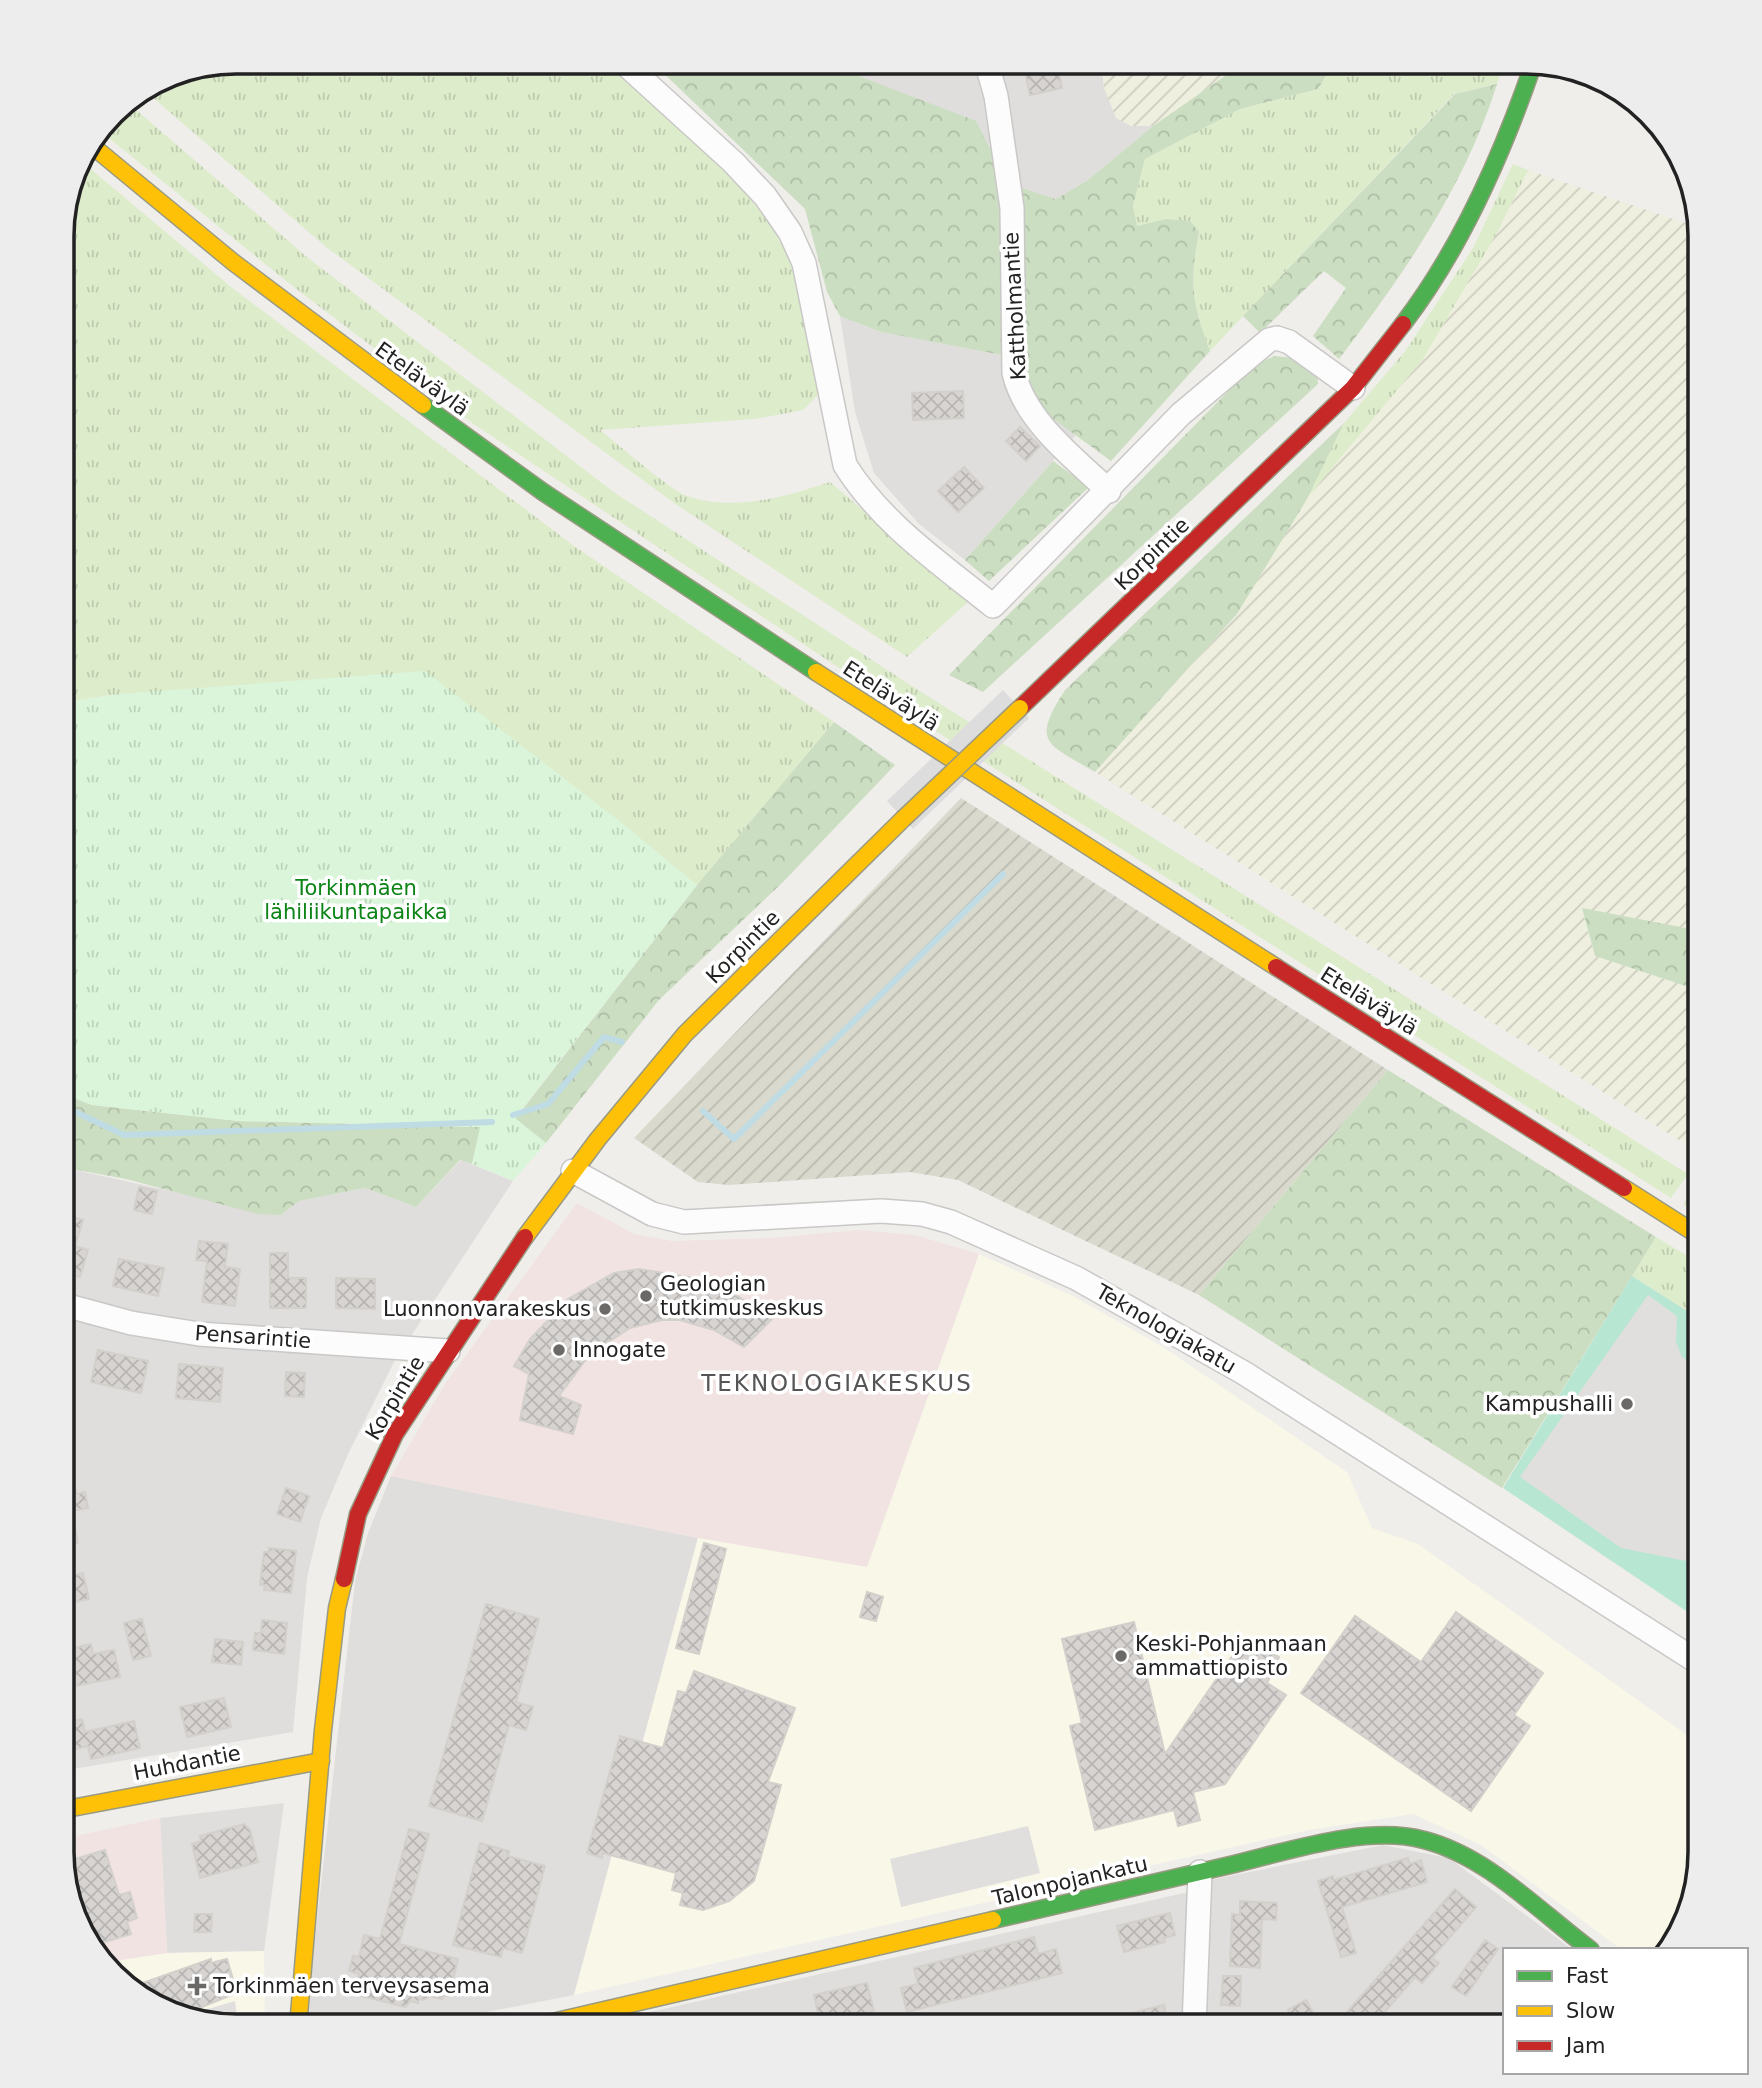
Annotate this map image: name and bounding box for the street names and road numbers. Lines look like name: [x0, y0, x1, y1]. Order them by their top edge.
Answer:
street label: Kattholmantie: [999, 231, 1031, 381]
street label: Eteläväylä: [371, 337, 473, 421]
street label: Korpintie: [1110, 513, 1194, 595]
street label: Eteläväylä: [839, 656, 943, 736]
street label: Korpintie: [701, 905, 785, 989]
street label: Eteläväylä: [1316, 962, 1422, 1040]
street label: Teknologiakatu: [1091, 1279, 1240, 1379]
street label: Pensarintie: [194, 1321, 312, 1353]
street label: Korpintie: [361, 1352, 429, 1444]
street label: Huhdantie: [131, 1741, 243, 1785]
street label: Talonpojankatu: [989, 1851, 1150, 1911]

